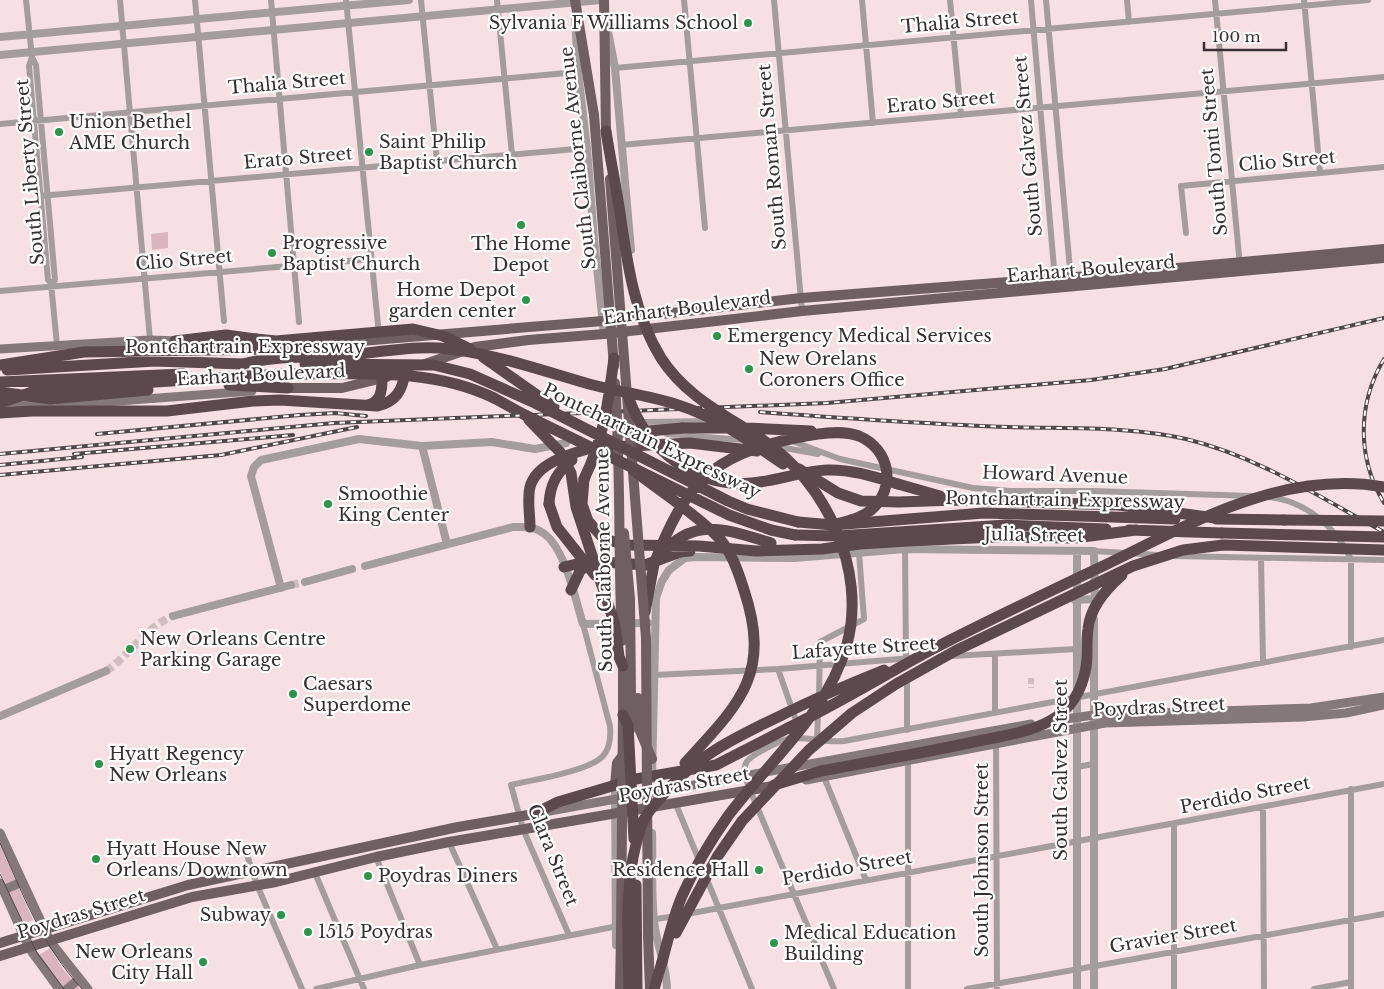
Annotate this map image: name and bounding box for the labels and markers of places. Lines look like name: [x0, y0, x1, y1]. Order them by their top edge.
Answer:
place label: Sylvania F Williams School: [489, 12, 738, 34]
marker: Sylvania F Williams School: [742, 17, 754, 29]
place label: Union Bethel AME Church: [68, 111, 191, 154]
marker: Union Bethel AME Church: [53, 126, 65, 138]
place label: Saint Philip Baptist Church: [379, 131, 517, 174]
marker: Saint Philip Baptist Church: [363, 146, 375, 158]
marker: The Home Depot: [515, 219, 527, 231]
place label: Progressive Baptist Church: [282, 232, 420, 275]
place label: The Home Depot: [471, 233, 571, 276]
marker: Progressive Baptist Church: [266, 247, 278, 259]
place label: Home Depot garden center: [389, 279, 516, 322]
marker: Home Depot garden center: [520, 294, 532, 306]
place label: Emergency Medical Services: [727, 325, 992, 347]
marker: Emergency Medical Services: [711, 330, 723, 342]
place label: New Orelans Coroners Office: [759, 348, 905, 391]
marker: New Orelans Coroners Office: [743, 363, 755, 375]
place label: Smoothie King Center: [338, 483, 450, 526]
marker: Smoothie King Center: [322, 498, 334, 510]
place label: New Orleans Centre Parking Garage: [140, 628, 326, 671]
marker: New Orleans Centre Parking Garage: [124, 643, 136, 655]
place label: Caesars Superdome: [303, 673, 411, 716]
marker: Caesars Superdome: [287, 688, 299, 700]
place label: Hyatt Regency New Orleans: [109, 743, 245, 786]
marker: Hyatt Regency New Orleans: [93, 758, 105, 770]
place label: Hyatt House New Orleans/Downtown: [106, 838, 288, 881]
marker: Hyatt House New Orleans/Downtown: [90, 853, 102, 865]
place label: Residence Hall: [612, 859, 749, 881]
marker: Residence Hall: [753, 864, 765, 876]
place label: Poydras Diners: [378, 865, 518, 887]
marker: Poydras Diners: [362, 870, 374, 882]
place label: Subway: [200, 904, 271, 926]
marker: Subway: [275, 909, 287, 921]
place label: 1515 Poydras: [318, 921, 433, 943]
place label: Medical Education Building: [784, 922, 956, 965]
marker: 1515 Poydras: [302, 926, 314, 938]
marker: Medical Education Building: [768, 937, 780, 949]
place label: New Orleans City Hall: [75, 941, 193, 984]
marker: New Orleans City Hall: [197, 956, 209, 968]

